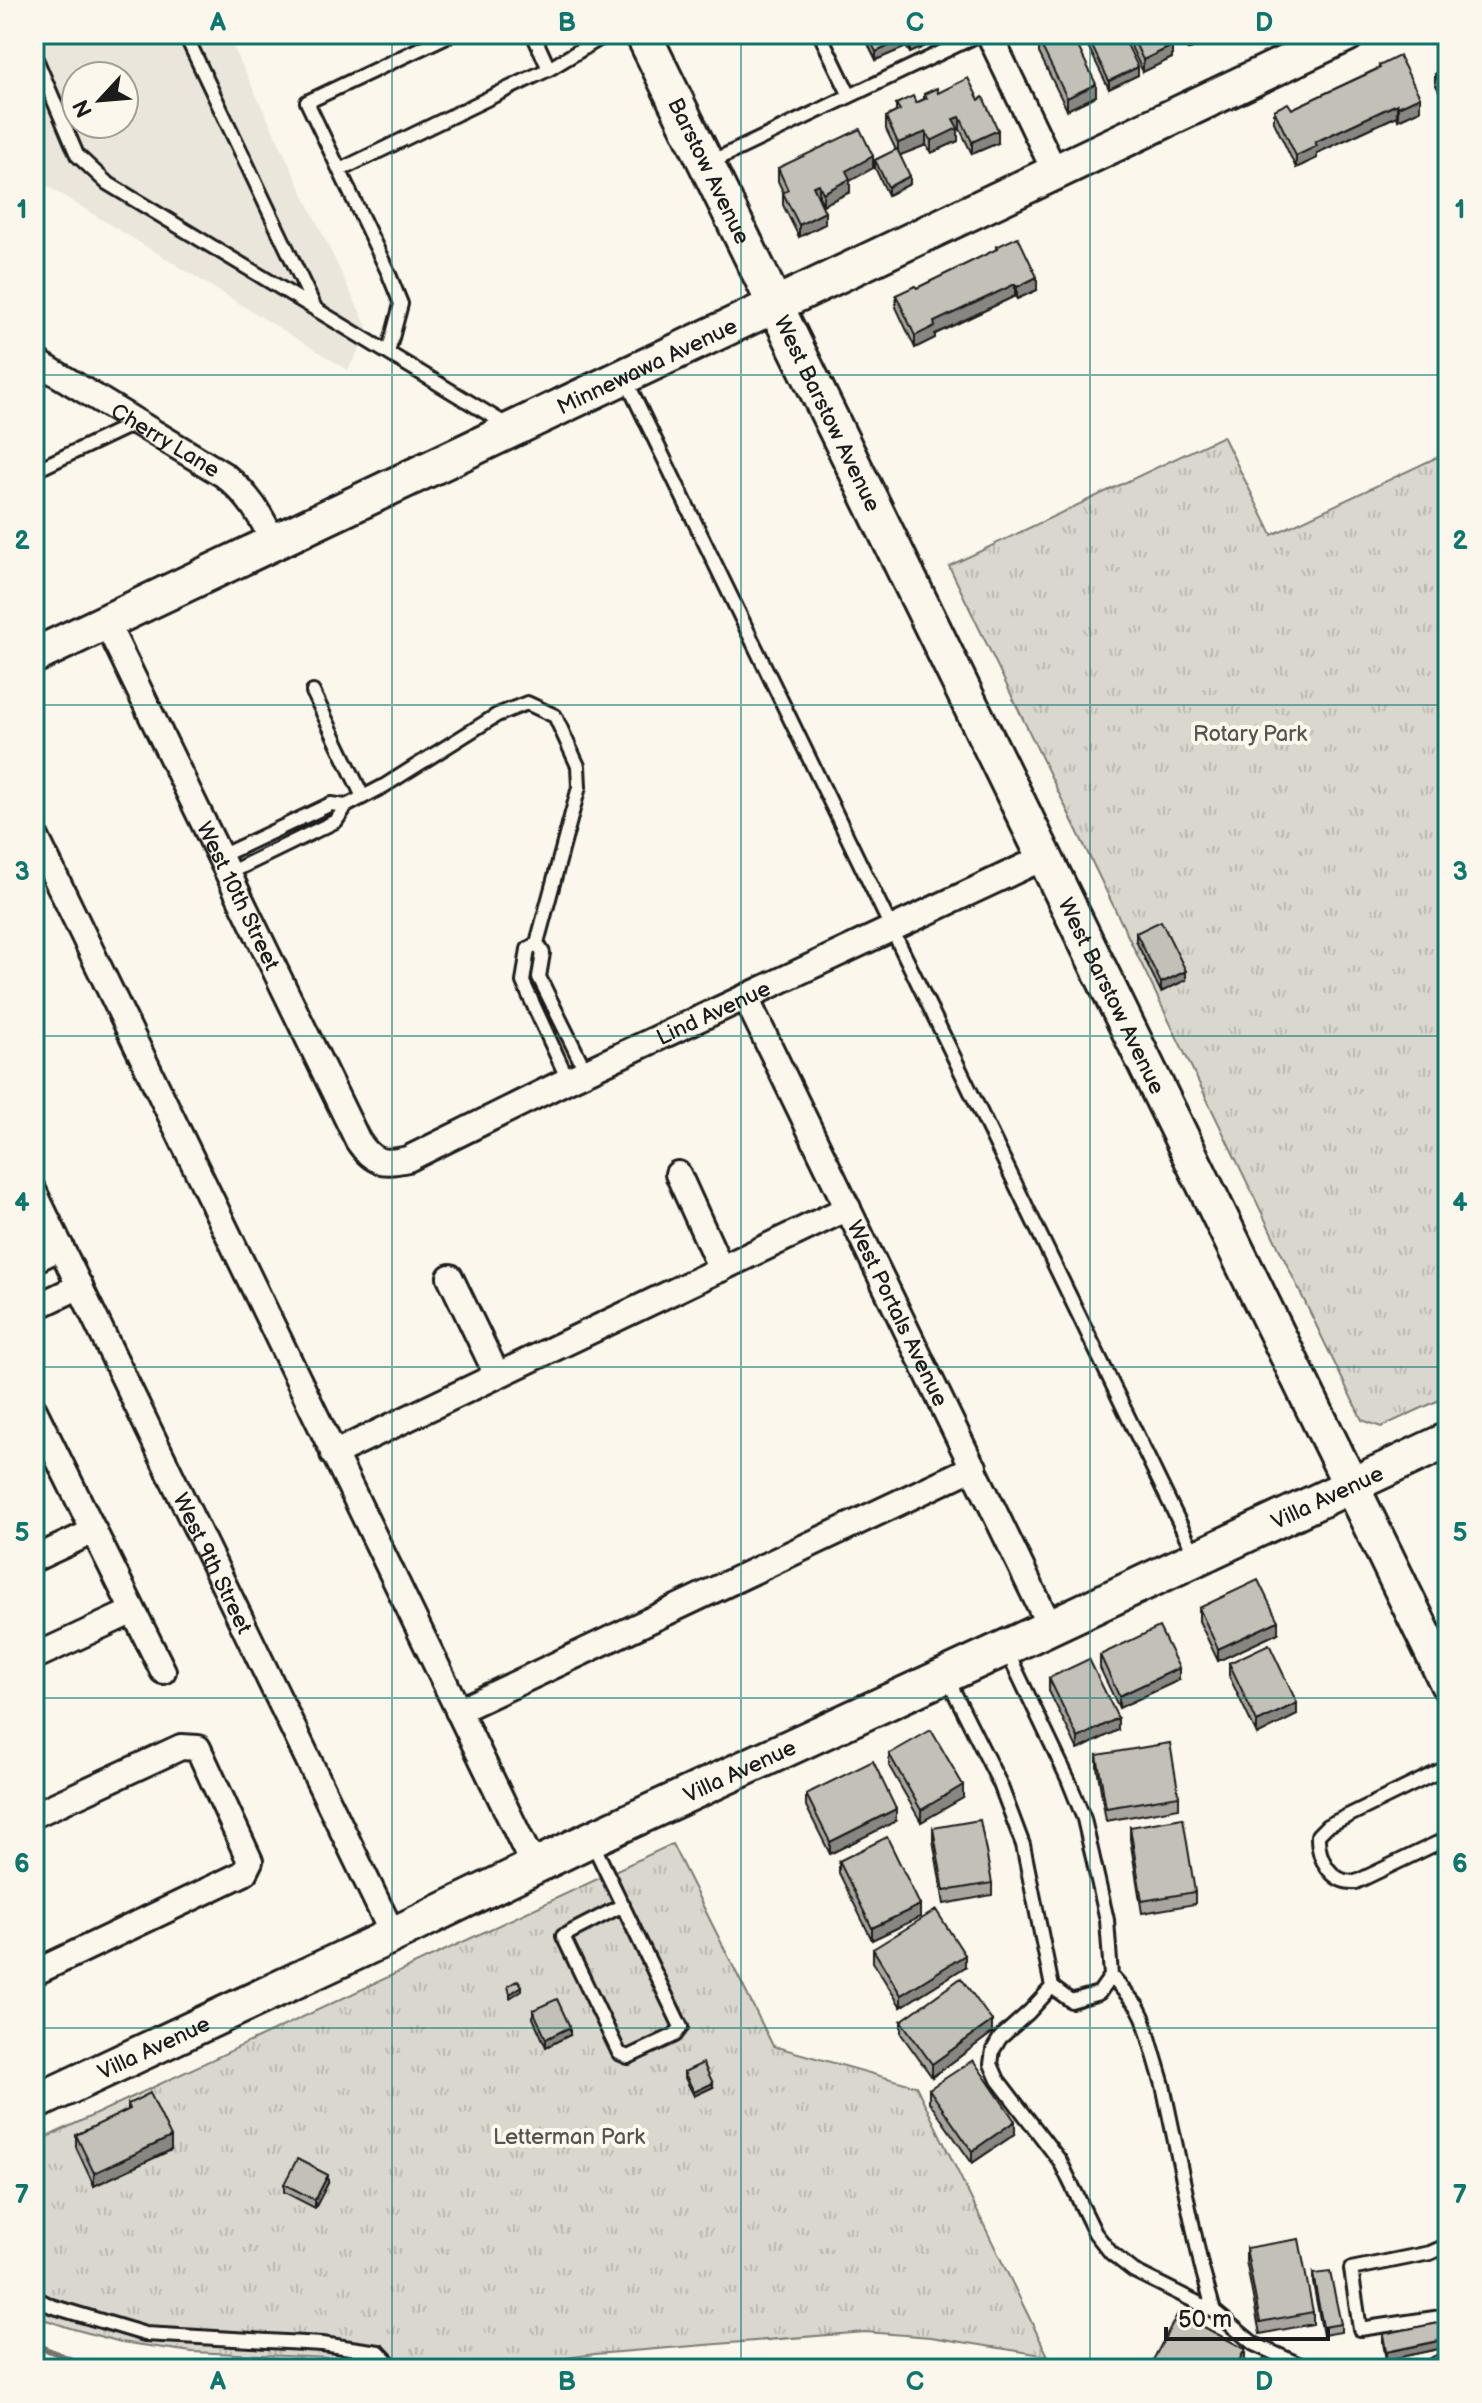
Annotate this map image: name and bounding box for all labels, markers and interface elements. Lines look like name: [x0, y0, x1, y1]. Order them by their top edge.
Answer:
text: A: [209, 8, 226, 39]
text: B: [558, 8, 576, 39]
text: C: [906, 8, 924, 39]
text: D: [1255, 8, 1273, 39]
north arrow: [60, 60, 140, 140]
street label: Barstow Avenue: [661, 94, 755, 249]
text: N: [68, 95, 99, 121]
text: 1: [17, 195, 27, 226]
text: 1: [1455, 195, 1465, 226]
street label: West Barstow Avenue: [767, 311, 886, 516]
street label: Minnewawa Avenue: [553, 313, 742, 421]
street label: Cherry Lane: [106, 398, 224, 484]
text: 2: [14, 526, 30, 557]
text: 2: [1452, 526, 1468, 557]
park label: Rotary Park: [1193, 721, 1307, 748]
street label: West 10th Street: [190, 817, 285, 975]
text: 3: [14, 857, 30, 888]
text: 3: [1452, 857, 1468, 888]
street label: West Barstow Avenue: [1052, 894, 1170, 1099]
street label: Lind Avenue: [652, 975, 775, 1052]
text: 4: [14, 1188, 30, 1219]
text: 4: [1452, 1188, 1468, 1219]
street label: West Portals Avenue: [841, 1216, 953, 1411]
street label: Villa Avenue: [1267, 1460, 1388, 1536]
street label: West 9th Street: [166, 1489, 257, 1639]
text: 5: [14, 1518, 30, 1549]
text: 5: [1452, 1518, 1468, 1549]
street label: Villa Avenue: [680, 1734, 801, 1809]
text: 6: [14, 1849, 30, 1880]
text: 6: [1452, 1849, 1468, 1880]
street label: Villa Avenue: [94, 2011, 215, 2086]
park label: Letterman Park: [493, 2124, 645, 2151]
text: 7: [15, 2180, 29, 2211]
text: 7: [1453, 2180, 1467, 2211]
scale bar: [1166, 2291, 1328, 2341]
text: 50 m: [1178, 2305, 1232, 2334]
text: A: [209, 2367, 226, 2398]
text: B: [558, 2367, 576, 2398]
text: C: [906, 2367, 924, 2398]
text: D: [1255, 2367, 1273, 2398]

